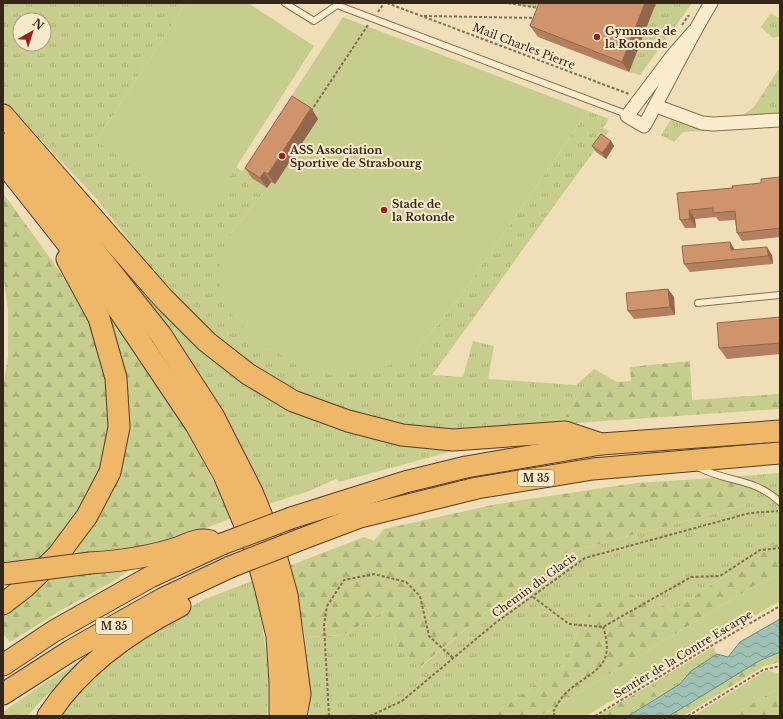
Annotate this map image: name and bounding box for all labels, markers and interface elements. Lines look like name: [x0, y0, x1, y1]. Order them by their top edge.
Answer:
north arrow: [12, 12, 52, 52]
text: N: [30, 16, 47, 33]
street label: Mail Charles Pierre: [471, 20, 577, 72]
place label: Gymnase de la Rotonde: [605, 24, 677, 51]
marker: Gymnase de la Rotonde: [592, 32, 602, 42]
place label: ASS Association Sportive de Strasbourg: [289, 143, 422, 170]
marker: ASS Association Sportive de Strasbourg: [277, 151, 287, 161]
place label: Stade de la Rotonde: [392, 197, 455, 224]
marker: Stade de la Rotonde: [379, 205, 389, 215]
road number: M 35: [518, 470, 554, 486]
street label: Chemin du Glacis: [489, 550, 579, 620]
street label: Sentier de la Contre Escarpe: [611, 607, 755, 701]
road number: M 35: [96, 618, 132, 634]

